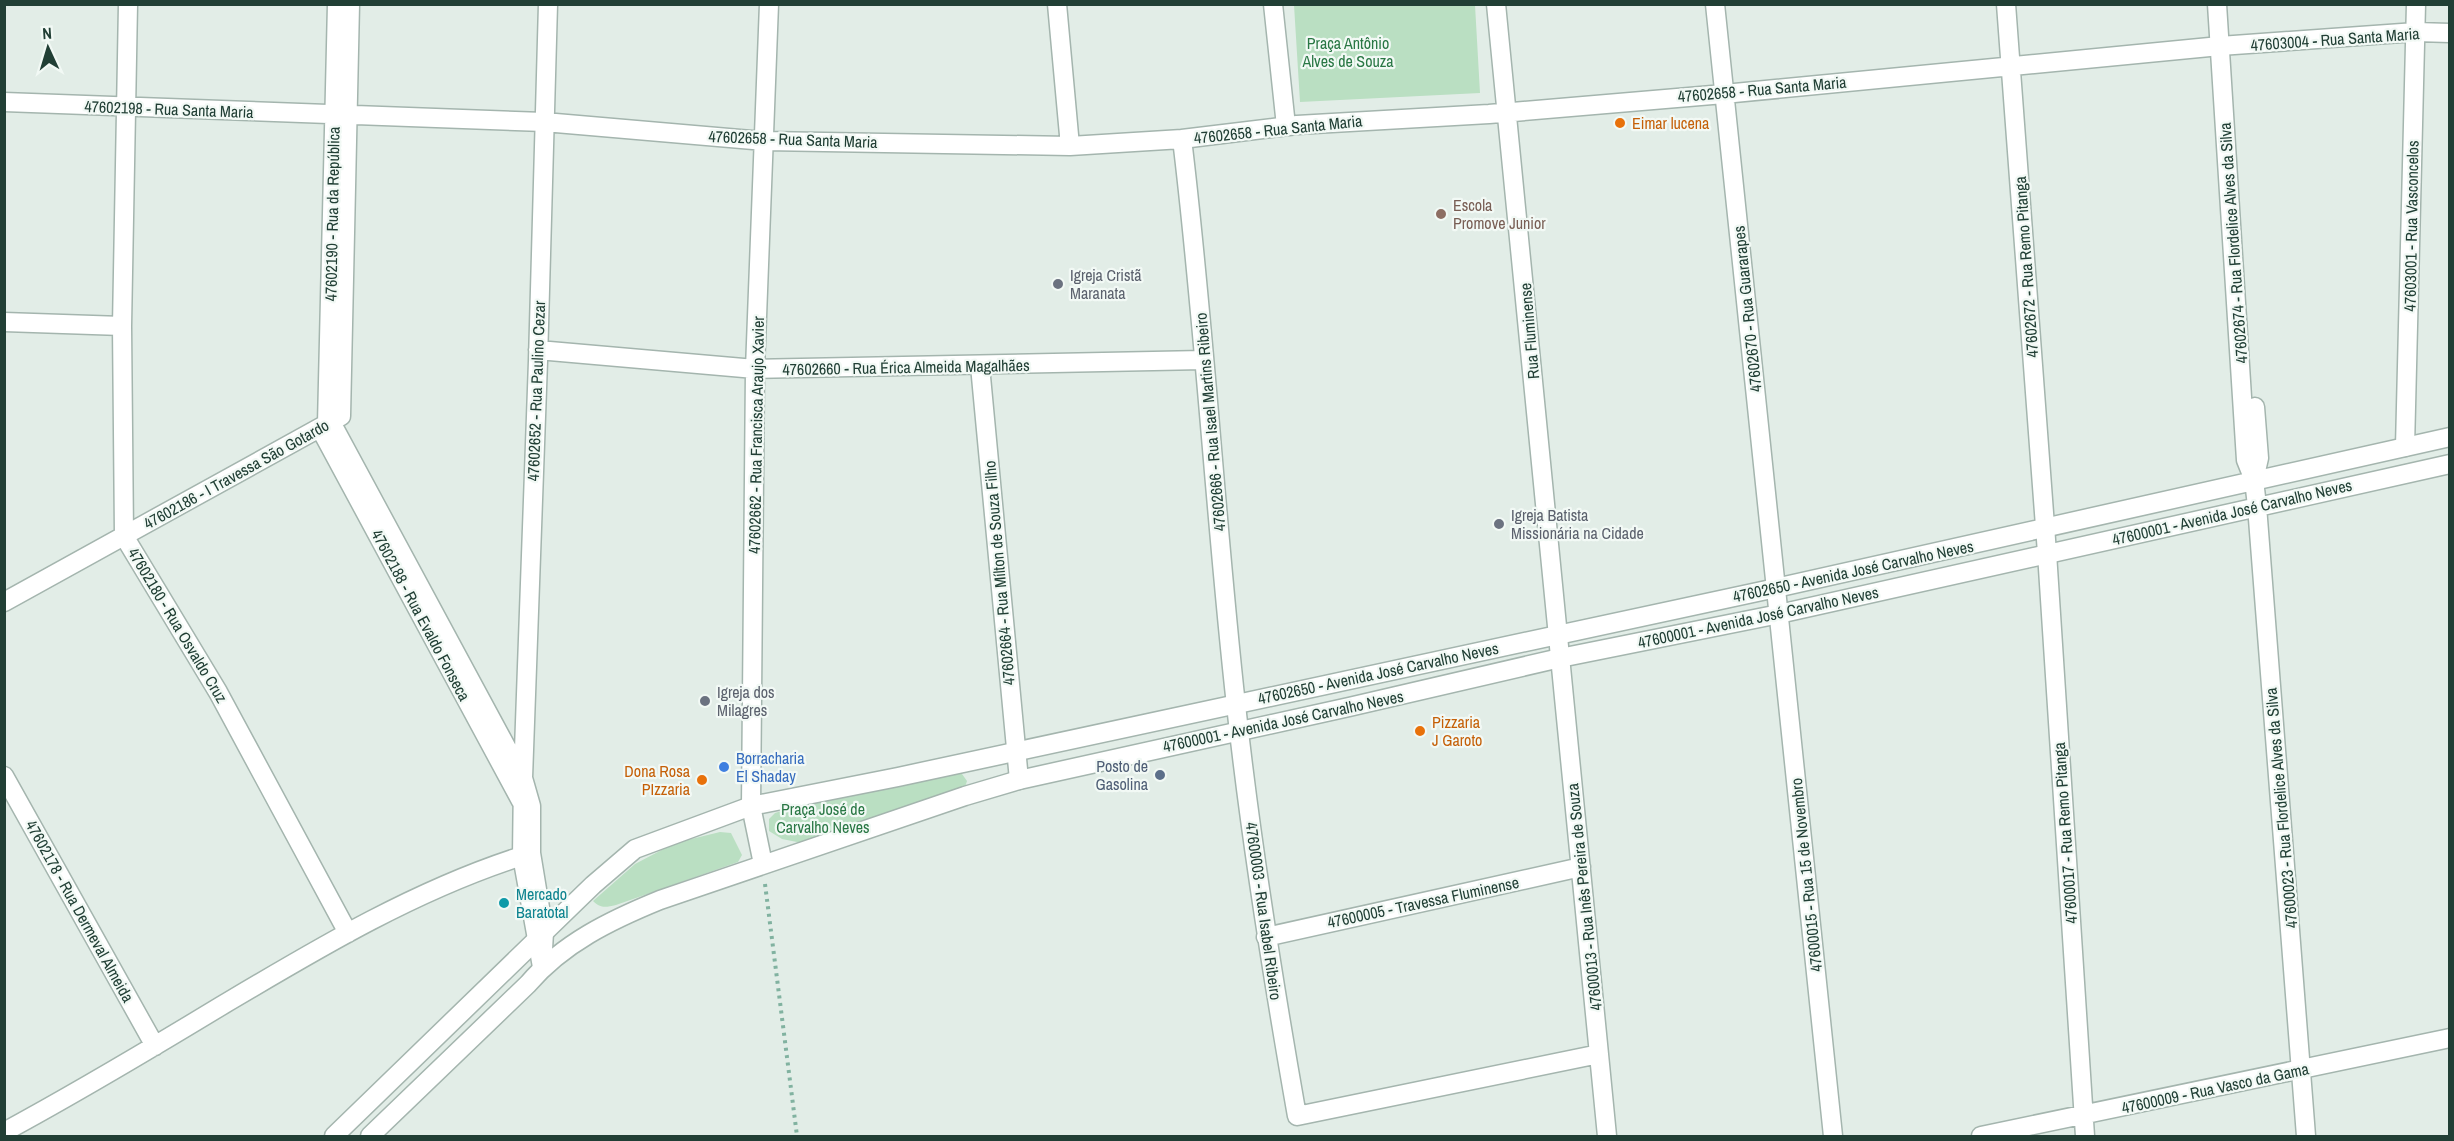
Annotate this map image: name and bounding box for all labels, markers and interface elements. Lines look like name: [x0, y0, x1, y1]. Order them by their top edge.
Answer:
north arrow: [18, 18, 78, 78]
text: N: [41, 22, 52, 44]
street label: 47603004 - Rua Santa Maria: [2250, 22, 2421, 56]
park label: Praça Antônio Alves de Souza: [1301, 32, 1394, 72]
street label: 47602658 - Rua Santa Maria: [1677, 71, 1848, 107]
street label: 47602198 - Rua Santa Maria: [84, 95, 255, 123]
street label: 47602658 - Rua Santa Maria: [1193, 109, 1364, 149]
place label: Eimar lucena: [1632, 112, 1710, 134]
marker: Eimar lucena: [1613, 116, 1627, 130]
street label: 47602674 - Rua Flordelice Alves da Silva: [2214, 121, 2252, 364]
street label: 47602658 - Rua Santa Maria: [708, 125, 879, 153]
street label: 47602190 - Rua da República: [319, 126, 345, 302]
street label: 47603001 - Rua Vasconcelos: [2399, 140, 2423, 312]
street label: 47602672 - Rua Remo Pitanga: [2009, 175, 2043, 358]
place label: Escola Promove Junior: [1453, 194, 1546, 234]
marker: Escola Promove Junior: [1434, 207, 1448, 221]
street label: 47602670 - Rua Guararapes: [1727, 225, 1767, 393]
place label: Igreja Cristã Maranata: [1070, 264, 1142, 304]
marker: Igreja Cristã Maranata: [1051, 277, 1065, 291]
street label: Rua Fluminense: [1514, 282, 1544, 380]
street label: 47602652 - Rua Paulino Cezar: [522, 300, 550, 482]
street label: 47602666 - Rua Isael Martins Ribeiro: [1189, 312, 1231, 532]
street label: 47602662 - Rua Francisca Araujo Xavier: [743, 315, 769, 554]
street label: 47602660 - Rua Érica Almeida Magalhães: [782, 354, 1030, 380]
street label: 47602186 - I Travessa São Gotardo: [139, 414, 333, 534]
street label: 47602664 - Rua Mílton de Souza Filho: [978, 460, 1020, 686]
street label: 47600001 - Avenida José Carvalho Neves: [2110, 474, 2354, 550]
place label: Igreja Batista Missionária na Cidade: [1511, 504, 1644, 544]
marker: Igreja Batista Missionária na Cidade: [1492, 517, 1506, 531]
street label: 47602188 - Rua Evaldo Fonseca: [366, 525, 476, 705]
street label: 47602650 - Avenida José Carvalho Neves: [1731, 535, 1975, 607]
street label: 47602180 - Rua Osvaldo Cruz: [123, 543, 233, 707]
street label: 47600001 - Avenida José Carvalho Neves: [1636, 581, 1880, 653]
street label: 47602650 - Avenida José Carvalho Neves: [1256, 637, 1500, 709]
place label: Igreja dos Milagres: [717, 681, 775, 721]
street label: 47600001 - Avenida José Carvalho Neves: [1161, 685, 1405, 757]
street label: 47600023 - Rua Flordelice Alves da Silva: [2259, 686, 2302, 929]
marker: Igreja dos Milagres: [698, 694, 712, 708]
place label: Pizzaria J Garoto: [1432, 711, 1482, 751]
marker: Pizzaria J Garoto: [1413, 724, 1427, 738]
street label: 47600017 - Rua Remo Pitanga: [2048, 741, 2082, 924]
place label: Borracharia El Shaday: [736, 747, 805, 787]
place label: Posto de Gasolina: [1095, 755, 1149, 795]
place label: Dona Rosa PIzzaria: [624, 760, 691, 800]
marker: Borracharia El Shaday: [717, 760, 731, 774]
marker: Posto de Gasolina: [1153, 768, 1167, 782]
marker: Dona Rosa PIzzaria: [695, 773, 709, 787]
street label: 47600015 - Rua 15 de Novembro: [1785, 777, 1827, 973]
street label: 47600013 - Rua Inês Pereira de Souza: [1561, 782, 1607, 1012]
park label: Praça José de Carvalho Neves: [776, 798, 870, 838]
street label: 47602178 - Rua Dermeval Almeida: [21, 816, 140, 1007]
street label: 47600003 - Rua Isabel Ribeiro: [1241, 821, 1287, 1001]
street label: 47600005 - Travessa Fluminense: [1325, 871, 1521, 933]
place label: Mercado Baratotal: [516, 883, 569, 923]
marker: Mercado Baratotal: [497, 896, 511, 910]
street label: 47600009 - Rua Vasco da Gama: [2119, 1057, 2311, 1119]

